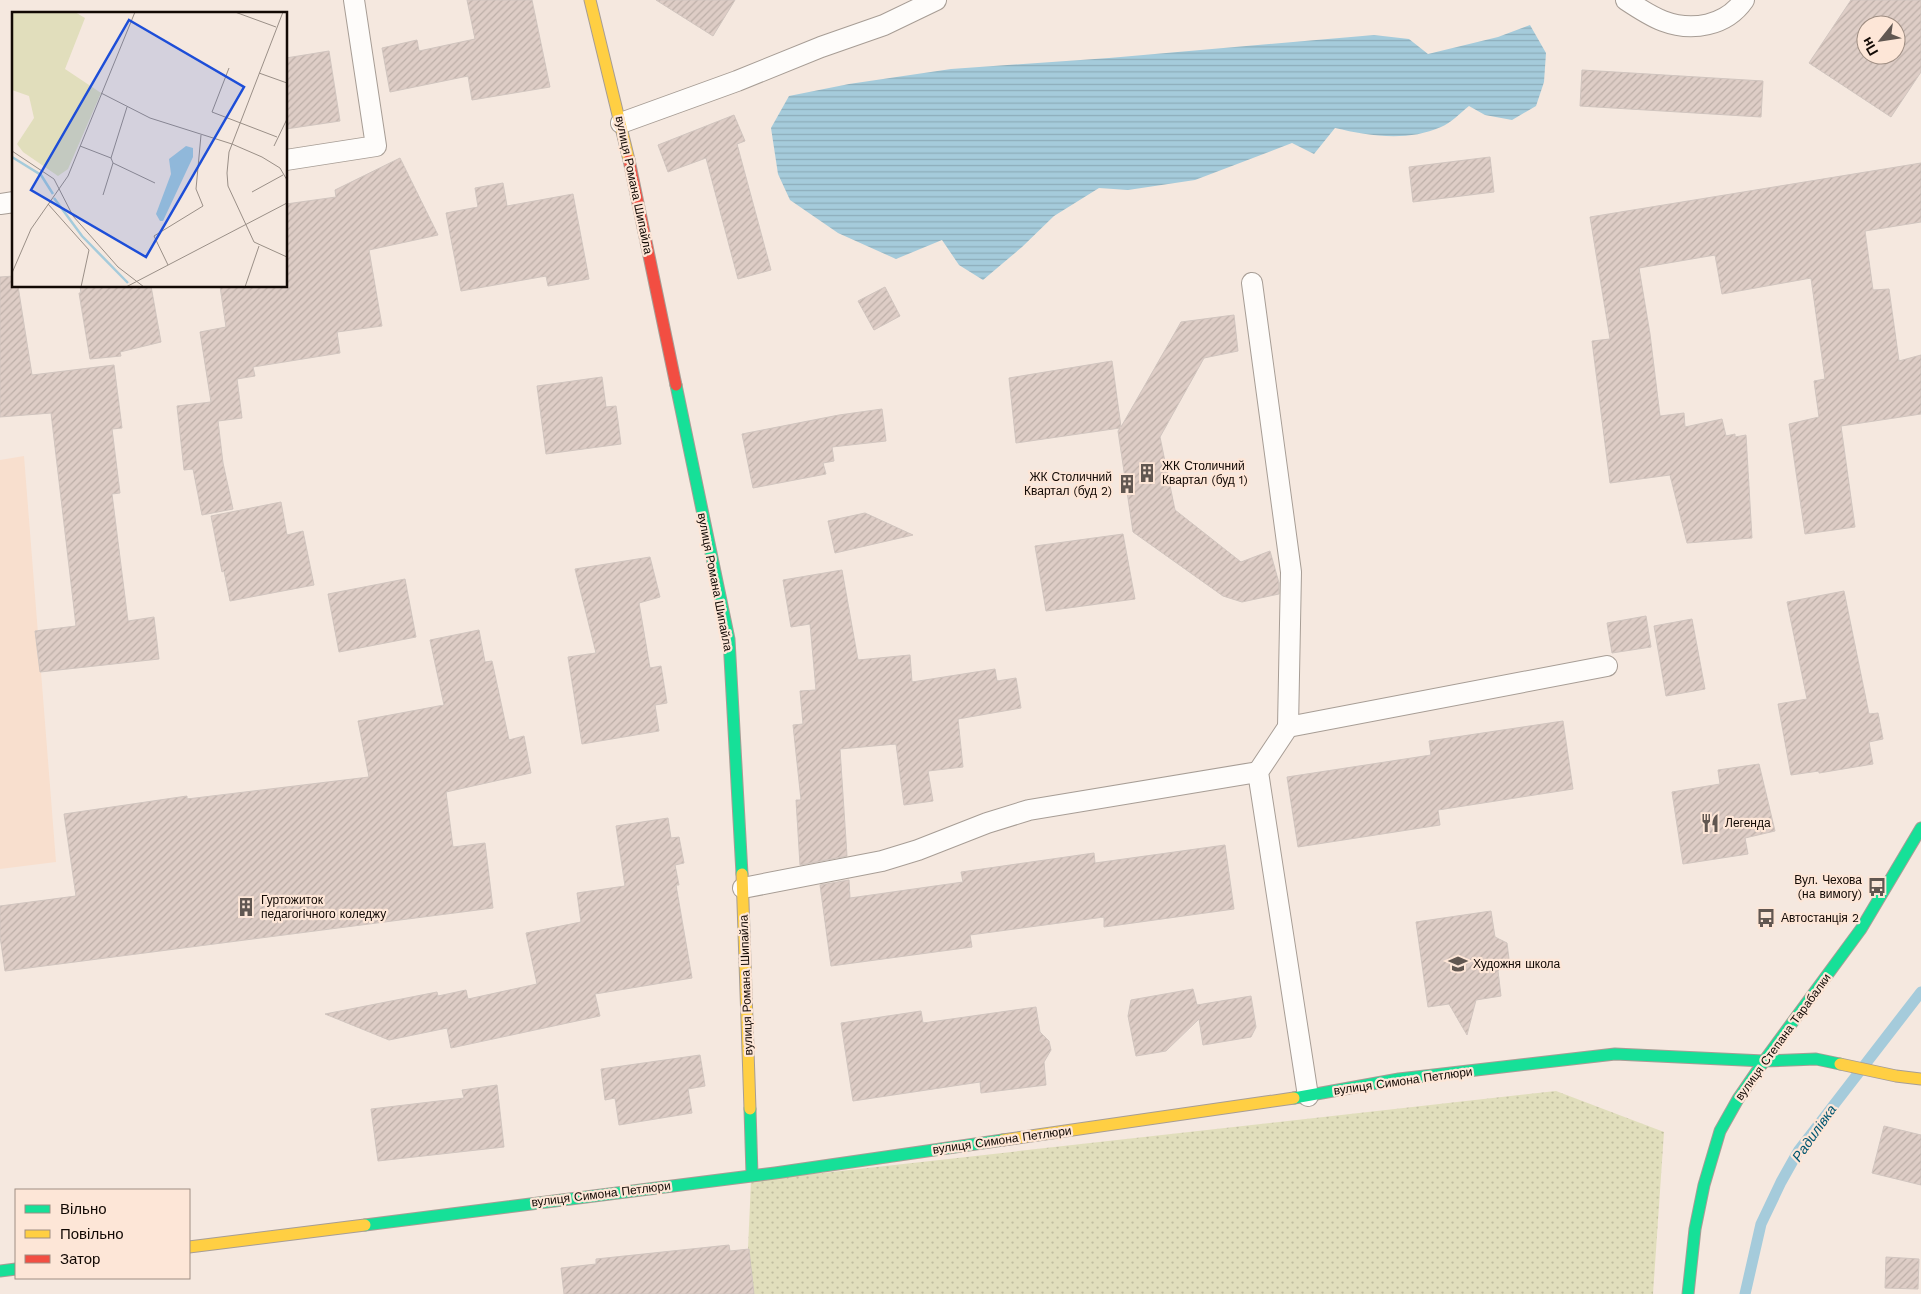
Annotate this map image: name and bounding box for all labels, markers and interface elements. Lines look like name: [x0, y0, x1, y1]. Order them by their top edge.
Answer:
inset map: [12, 12, 288, 288]
north arrow: [1856, 15, 1906, 65]
text: Пн: [1858, 34, 1881, 59]
street label: вулиця Романа Шипайла: [613, 115, 656, 256]
place label: ЖК Столичний Квартал (буд 1): [1162, 459, 1248, 487]
building icon: ЖК Столичний Квартал (буд 1): [1136, 462, 1158, 484]
place label: ЖК Столичний Квартал (буд 2): [1024, 470, 1112, 498]
building icon: ЖК Столичний Квартал (буд 2): [1116, 473, 1138, 495]
street label: вулиця Романа Шипайла: [695, 512, 735, 653]
restaurant icon: Легенда: [1699, 812, 1721, 834]
place label: Легенда: [1725, 816, 1771, 830]
place label: Вул. Чехова (на вимогу): [1794, 873, 1862, 901]
bus stop icon: Вул. Чехова (на вимогу): [1866, 876, 1888, 898]
place label: Гуртожиток педагогічного коледжу: [261, 893, 386, 921]
building icon: Гуртожиток педагогічного коледжу: [235, 896, 257, 918]
bus stop icon: Автостанція 2: [1755, 907, 1777, 929]
place label: Автостанція 2: [1781, 911, 1859, 925]
street label: вулиця Романа Шипайла: [737, 914, 755, 1056]
school or university icon: Художня школа: [1447, 953, 1469, 975]
place label: Художня школа: [1473, 957, 1561, 971]
street label: вулиця Степана Тарабалки: [1732, 971, 1834, 1103]
street label: вулиця Симона Петлюри: [1333, 1064, 1473, 1098]
water label: Радилівка: [1789, 1101, 1839, 1164]
street label: вулиця Симона Петлюри: [932, 1123, 1072, 1157]
street label: вулиця Симона Петлюри: [531, 1179, 671, 1209]
legend: [15, 1189, 190, 1279]
text: Вільно: [60, 1200, 107, 1218]
text: Повільно: [60, 1225, 124, 1243]
text: Затор: [60, 1250, 100, 1268]

